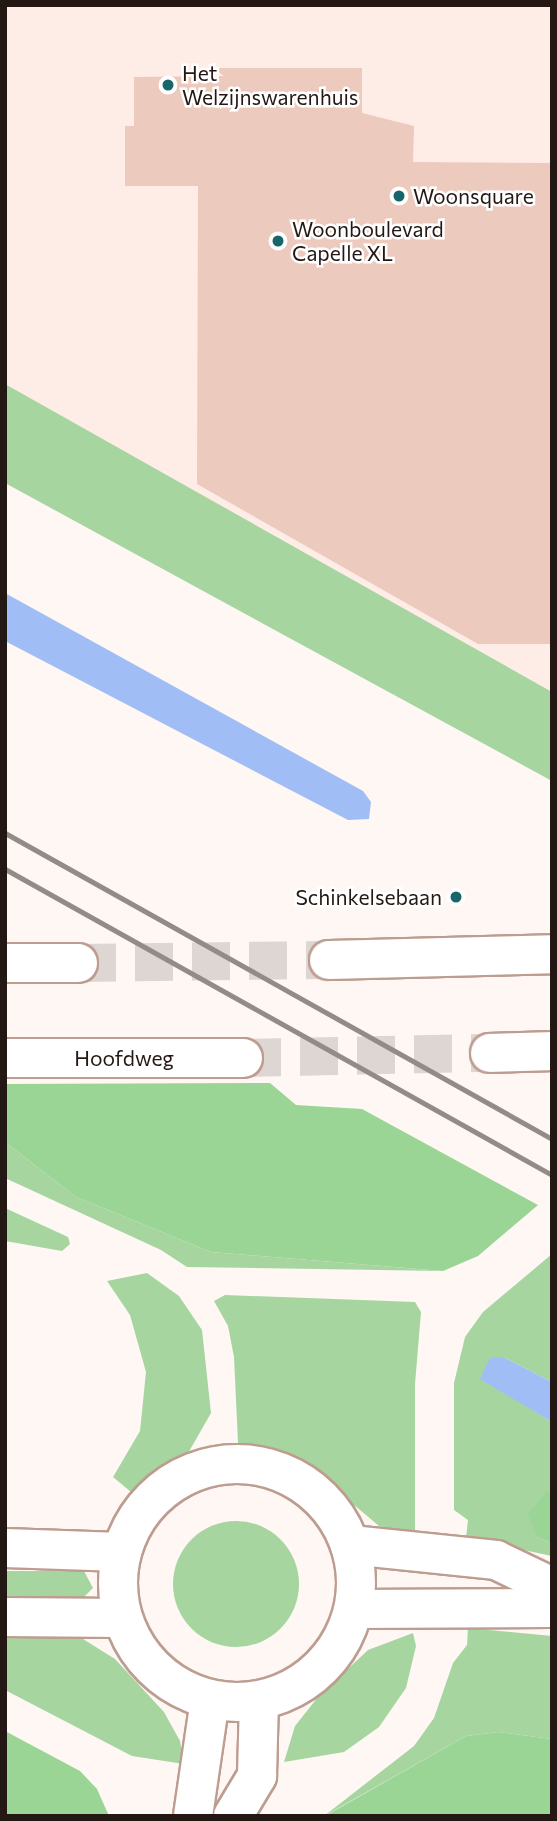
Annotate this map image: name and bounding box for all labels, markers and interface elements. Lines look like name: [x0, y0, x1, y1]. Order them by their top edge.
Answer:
place label: Het Welzijnswarenhuis: [182, 60, 358, 110]
marker: Het Welzijnswarenhuis: [160, 77, 176, 93]
place label: Woonsquare: [413, 183, 534, 209]
marker: Woonsquare: [391, 188, 407, 204]
place label: Woonboulevard Capelle XL: [292, 216, 444, 266]
marker: Woonboulevard Capelle XL: [270, 233, 286, 249]
place label: Schinkelsebaan: [295, 884, 442, 910]
marker: Schinkelsebaan: [448, 889, 464, 905]
street label: Hoofdweg: [74, 1045, 174, 1071]

